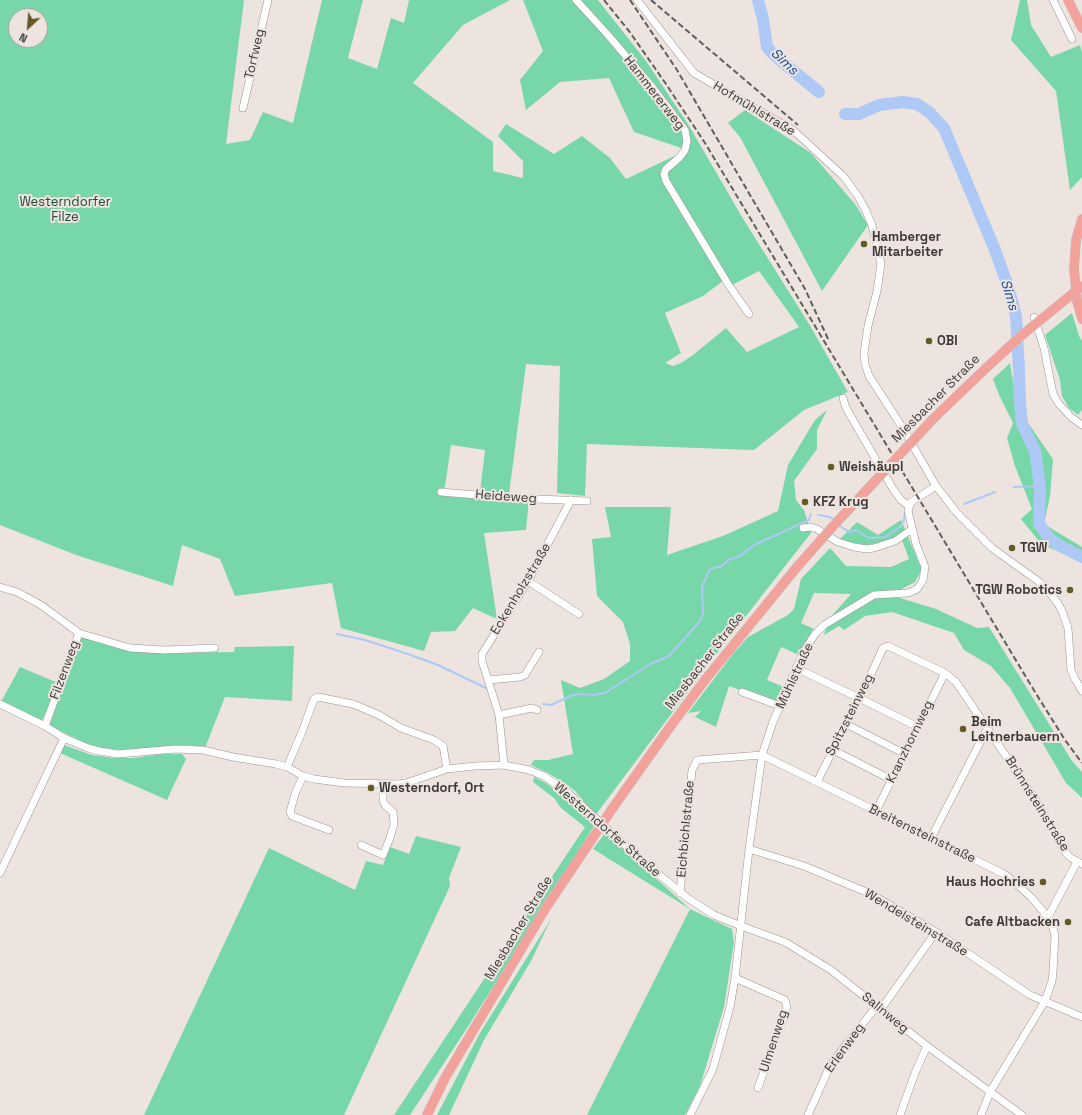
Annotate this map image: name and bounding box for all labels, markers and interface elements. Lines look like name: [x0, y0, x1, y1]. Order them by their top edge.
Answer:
north arrow: [8, 8, 48, 48]
street label: Torfweg: [242, 27, 268, 81]
text: N: [17, 30, 30, 46]
water label: Sims: [767, 45, 801, 79]
street label: Hammererweg: [620, 53, 688, 133]
street label: Hofmühlstraße: [710, 78, 798, 140]
park label: Westerndorfer Filze: [19, 194, 111, 225]
place label: Hamberger Mitarbeiter: [872, 229, 943, 260]
marker: Hamberger Mitarbeiter: [859, 239, 869, 249]
water label: Sims: [996, 278, 1022, 312]
place label: OBI: [937, 333, 958, 349]
marker: OBI: [924, 336, 934, 346]
street label: Miesbacher Straße: [889, 352, 983, 446]
place label: Weishäupl: [839, 459, 903, 475]
marker: Weishäupl: [826, 462, 836, 472]
street label: Heideweg: [475, 487, 537, 507]
place label: KFZ Krug: [813, 494, 868, 510]
marker: KFZ Krug: [800, 497, 810, 507]
street label: Eckenholzstraße: [488, 540, 554, 638]
place label: TGW: [1020, 540, 1047, 556]
marker: TGW: [1007, 543, 1017, 553]
place label: TGW Robotics: [975, 582, 1062, 598]
marker: TGW Robotics: [1065, 585, 1075, 595]
street label: Miesbacher Straße: [662, 610, 748, 712]
street label: Filzenweg: [47, 638, 83, 702]
street label: Mühlstraße: [773, 641, 817, 711]
street label: Spitzsteinweg: [823, 671, 877, 759]
street label: Kranzhornweg: [883, 698, 937, 786]
place label: Beim Leitnerbauern: [971, 714, 1060, 745]
marker: Beim Leitnerbauern: [958, 724, 968, 734]
street label: Brünnsteinstraße: [1001, 753, 1073, 855]
street label: Westerndorfer Straße: [550, 779, 664, 881]
place label: Westerndorf, Ort: [379, 780, 484, 796]
street label: Eichbichlstraße: [674, 780, 698, 878]
marker: Westerndorf, Ort: [366, 783, 376, 793]
street label: Breitensteinstraße: [866, 801, 978, 867]
street label: Miesbacher Straße: [482, 873, 556, 983]
place label: Haus Hochries: [946, 874, 1035, 890]
marker: Haus Hochries: [1038, 877, 1048, 887]
street label: Wendelsteinstraße: [861, 886, 971, 960]
place label: Cafe Altbacken: [965, 914, 1060, 930]
marker: Cafe Altbacken: [1063, 917, 1073, 927]
street label: Salinweg: [858, 989, 912, 1037]
street label: Ulmenweg: [757, 1008, 791, 1074]
street label: Erlenweg: [822, 1020, 868, 1076]

